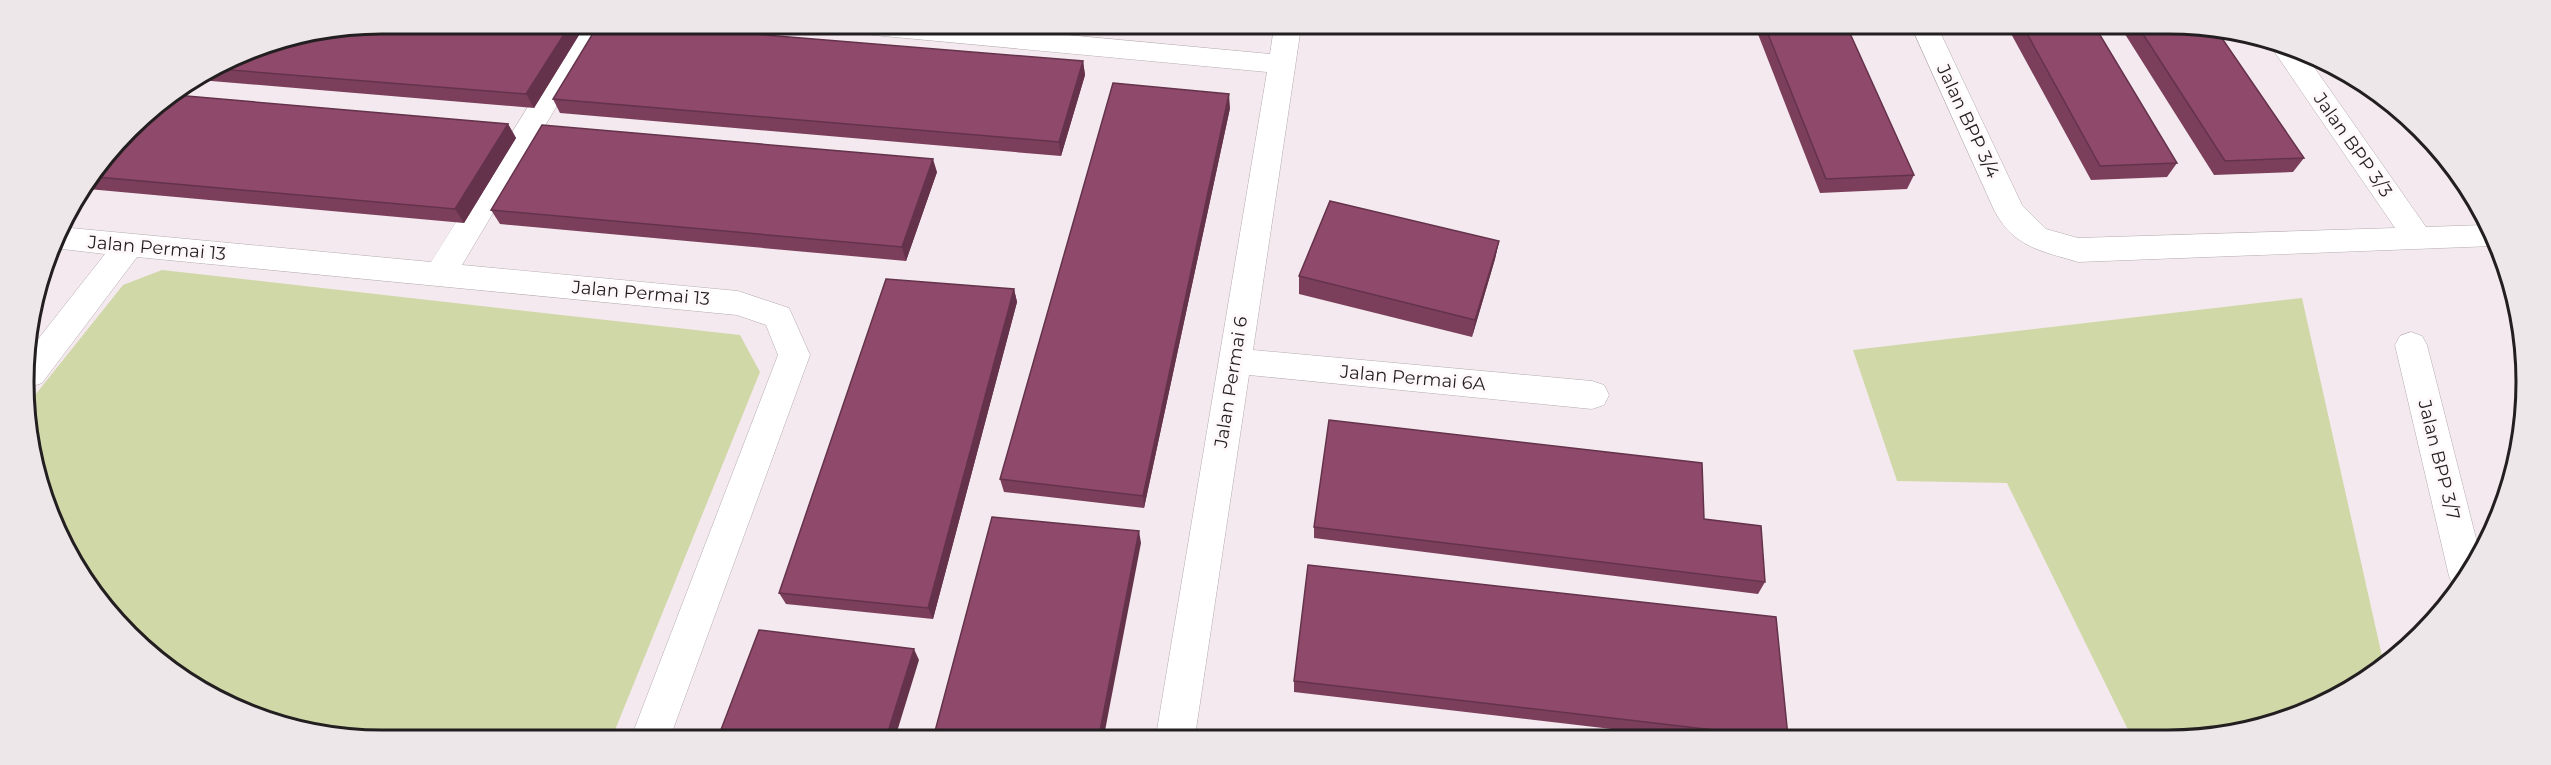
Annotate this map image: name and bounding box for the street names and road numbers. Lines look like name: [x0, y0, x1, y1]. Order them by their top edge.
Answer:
street label: Jalan BPP 3/4: [1932, 60, 2004, 181]
street label: Jalan BPP 3/3: [2308, 88, 2397, 201]
street label: Jalan Permai 13: [86, 231, 227, 265]
street label: Jalan Permai 13: [570, 276, 711, 310]
street label: Jalan Permai 6: [1210, 315, 1252, 450]
street label: Jalan Permai 6A: [1338, 361, 1487, 395]
street label: Jalan BPP 3/7: [2413, 397, 2465, 522]

